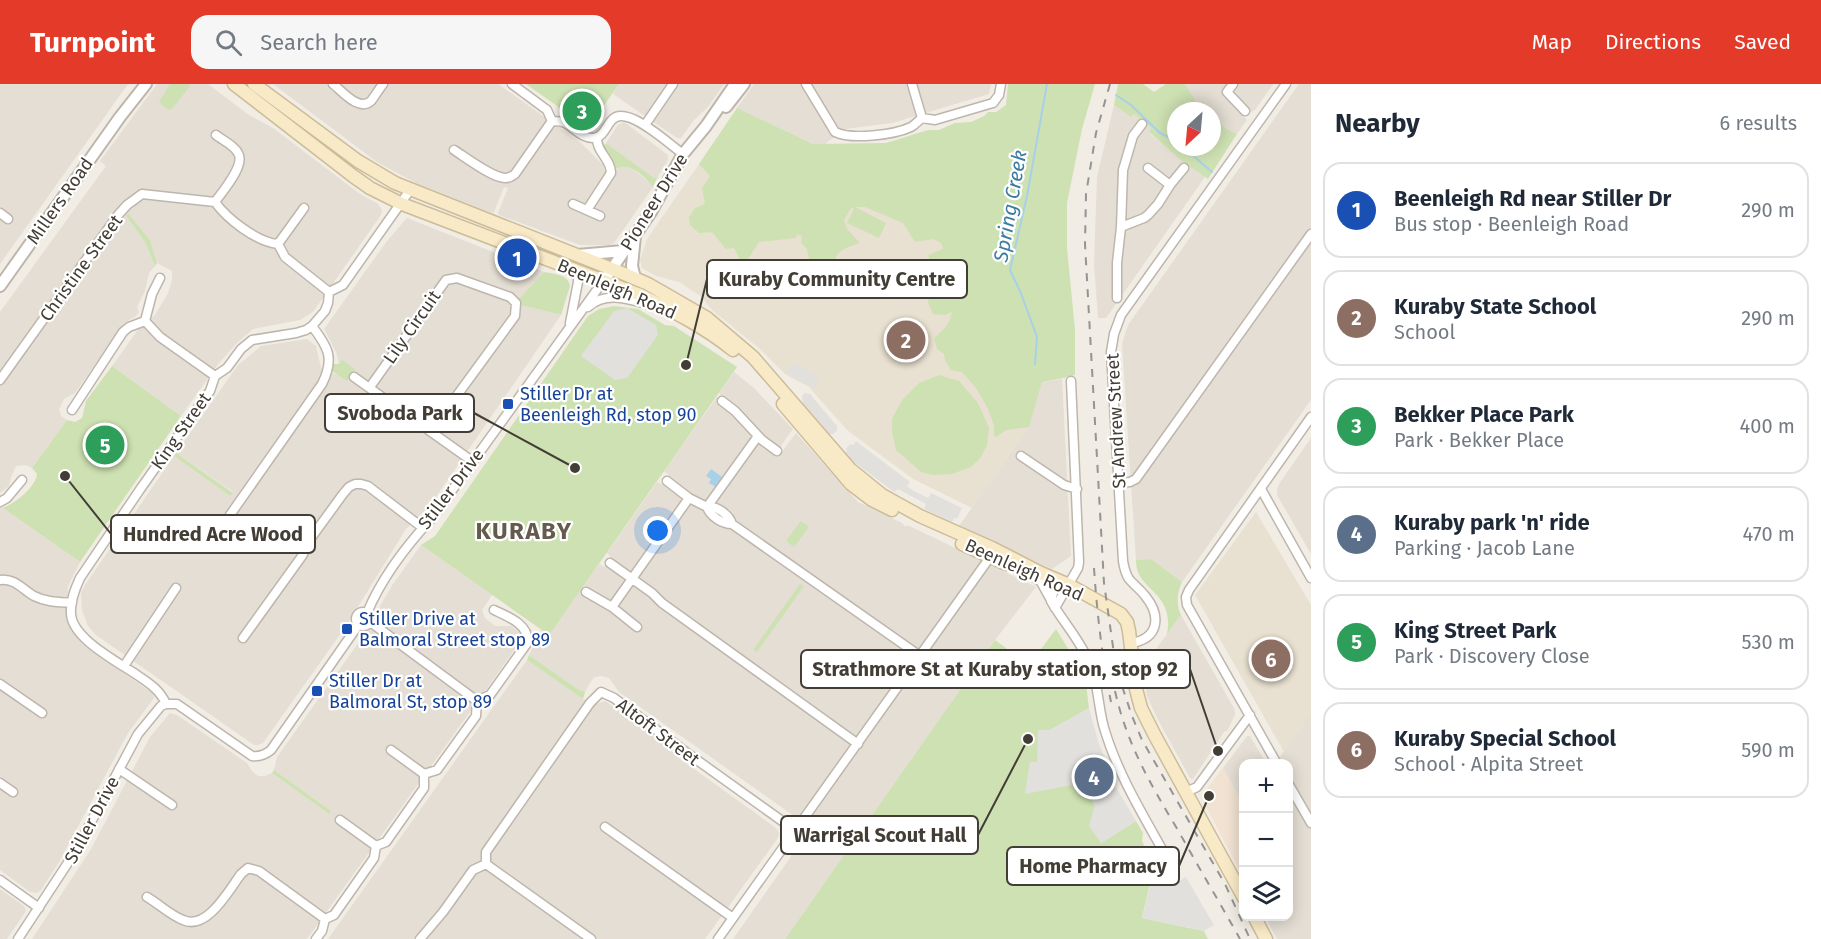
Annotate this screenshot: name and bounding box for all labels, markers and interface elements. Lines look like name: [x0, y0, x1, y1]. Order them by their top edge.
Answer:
search box: [191, 15, 611, 69]
text: Turnpoint: [30, 26, 155, 59]
icon: search: [212, 26, 245, 59]
text: Search here: [260, 29, 378, 56]
text: Map: [1532, 29, 1572, 55]
text: Directions: [1605, 29, 1701, 55]
text: Saved: [1734, 29, 1791, 55]
pin: 3: [562, 88, 602, 134]
north arrow: [1167, 102, 1221, 156]
text: Nearby: [1335, 108, 1420, 139]
text: 6 results: [1720, 111, 1797, 135]
water label: Spring Creek: [988, 148, 1032, 265]
street label: Pioneer Drive: [615, 149, 693, 255]
street label: Millers Road: [22, 153, 98, 249]
text: Beenleigh Rd near Stiller Dr: [1394, 185, 1671, 212]
text: 1: [1352, 198, 1361, 222]
text: 290 m: [1741, 198, 1795, 222]
street label: Christine Street: [35, 210, 127, 326]
text: Bus stop · Beenleigh Road: [1394, 212, 1629, 236]
pin: 1: [498, 236, 536, 280]
street label: Beenleigh Road: [554, 254, 680, 324]
callout: Kuraby Community Centre: [707, 260, 967, 298]
text: Kuraby Community Centre: [719, 267, 955, 291]
street label: Lily Circuit: [379, 286, 446, 368]
text: Kuraby State School: [1394, 293, 1596, 320]
text: 2: [1351, 306, 1362, 330]
text: 290 m: [1741, 306, 1795, 330]
pin: 2: [886, 318, 926, 362]
text: School: [1394, 320, 1455, 344]
street label: St Andrew Street: [1101, 352, 1131, 489]
place label: Stiller Dr at Beenleigh Rd, stop 90: [520, 383, 696, 426]
street label: King Street: [146, 388, 216, 474]
callout: Svoboda Park: [325, 394, 474, 432]
marker: Stiller Dr at Beenleigh Rd, stop 90: [501, 397, 515, 411]
text: Svoboda Park: [337, 401, 464, 425]
text: Bekker Place Park: [1394, 401, 1574, 428]
text: 3: [1351, 414, 1362, 438]
text: 400 m: [1740, 414, 1795, 438]
pin: 5: [86, 422, 124, 468]
text: Park · Bekker Place: [1394, 428, 1564, 452]
street label: Stiller Drive: [413, 444, 489, 534]
text: Kuraby park 'n' ride: [1394, 509, 1590, 536]
callout: Hundred Acre Wood: [111, 515, 315, 553]
your location: [643, 516, 672, 545]
district label: KURABY: [476, 517, 572, 545]
text: Hundred Acre Wood: [123, 522, 303, 546]
text: 4: [1351, 522, 1362, 546]
text: 470 m: [1743, 522, 1795, 546]
street label: Beenleigh Road: [961, 534, 1087, 606]
text: Parking · Jacob Lane: [1394, 536, 1575, 560]
place label: Stiller Drive at Balmoral Street stop 89: [359, 608, 550, 651]
text: King Street Park: [1394, 617, 1556, 644]
marker: Stiller Drive at Balmoral Street stop 89: [340, 622, 354, 636]
text: 5: [1351, 630, 1362, 654]
text: 530 m: [1742, 630, 1795, 654]
pin: 6: [1252, 636, 1290, 682]
text: Park · Discovery Close: [1394, 644, 1590, 668]
callout: Strathmore St at Kuraby station, stop 92: [801, 650, 1190, 688]
text: Strathmore St at Kuraby station, stop 92: [812, 657, 1178, 681]
place label: Stiller Dr at Balmoral St, stop 89: [329, 670, 492, 713]
marker: Stiller Dr at Balmoral St, stop 89: [310, 684, 324, 698]
street label: Altoft Street: [612, 694, 704, 771]
text: Kuraby Special School: [1394, 725, 1616, 752]
text: 6: [1351, 738, 1362, 762]
text: 590 m: [1741, 738, 1795, 762]
text: School · Alpita Street: [1394, 752, 1583, 776]
pin: 4: [1074, 754, 1114, 800]
map controls: [1239, 759, 1293, 921]
button: +: [1239, 759, 1293, 813]
street label: Stiller Drive: [60, 773, 124, 867]
button: −: [1239, 813, 1293, 867]
callout: Warrigal Scout Hall: [781, 816, 978, 854]
text: Warrigal Scout Hall: [793, 823, 967, 847]
callout: Home Pharmacy: [1007, 847, 1179, 885]
text: Home Pharmacy: [1019, 854, 1167, 878]
button: layers: [1239, 867, 1293, 921]

